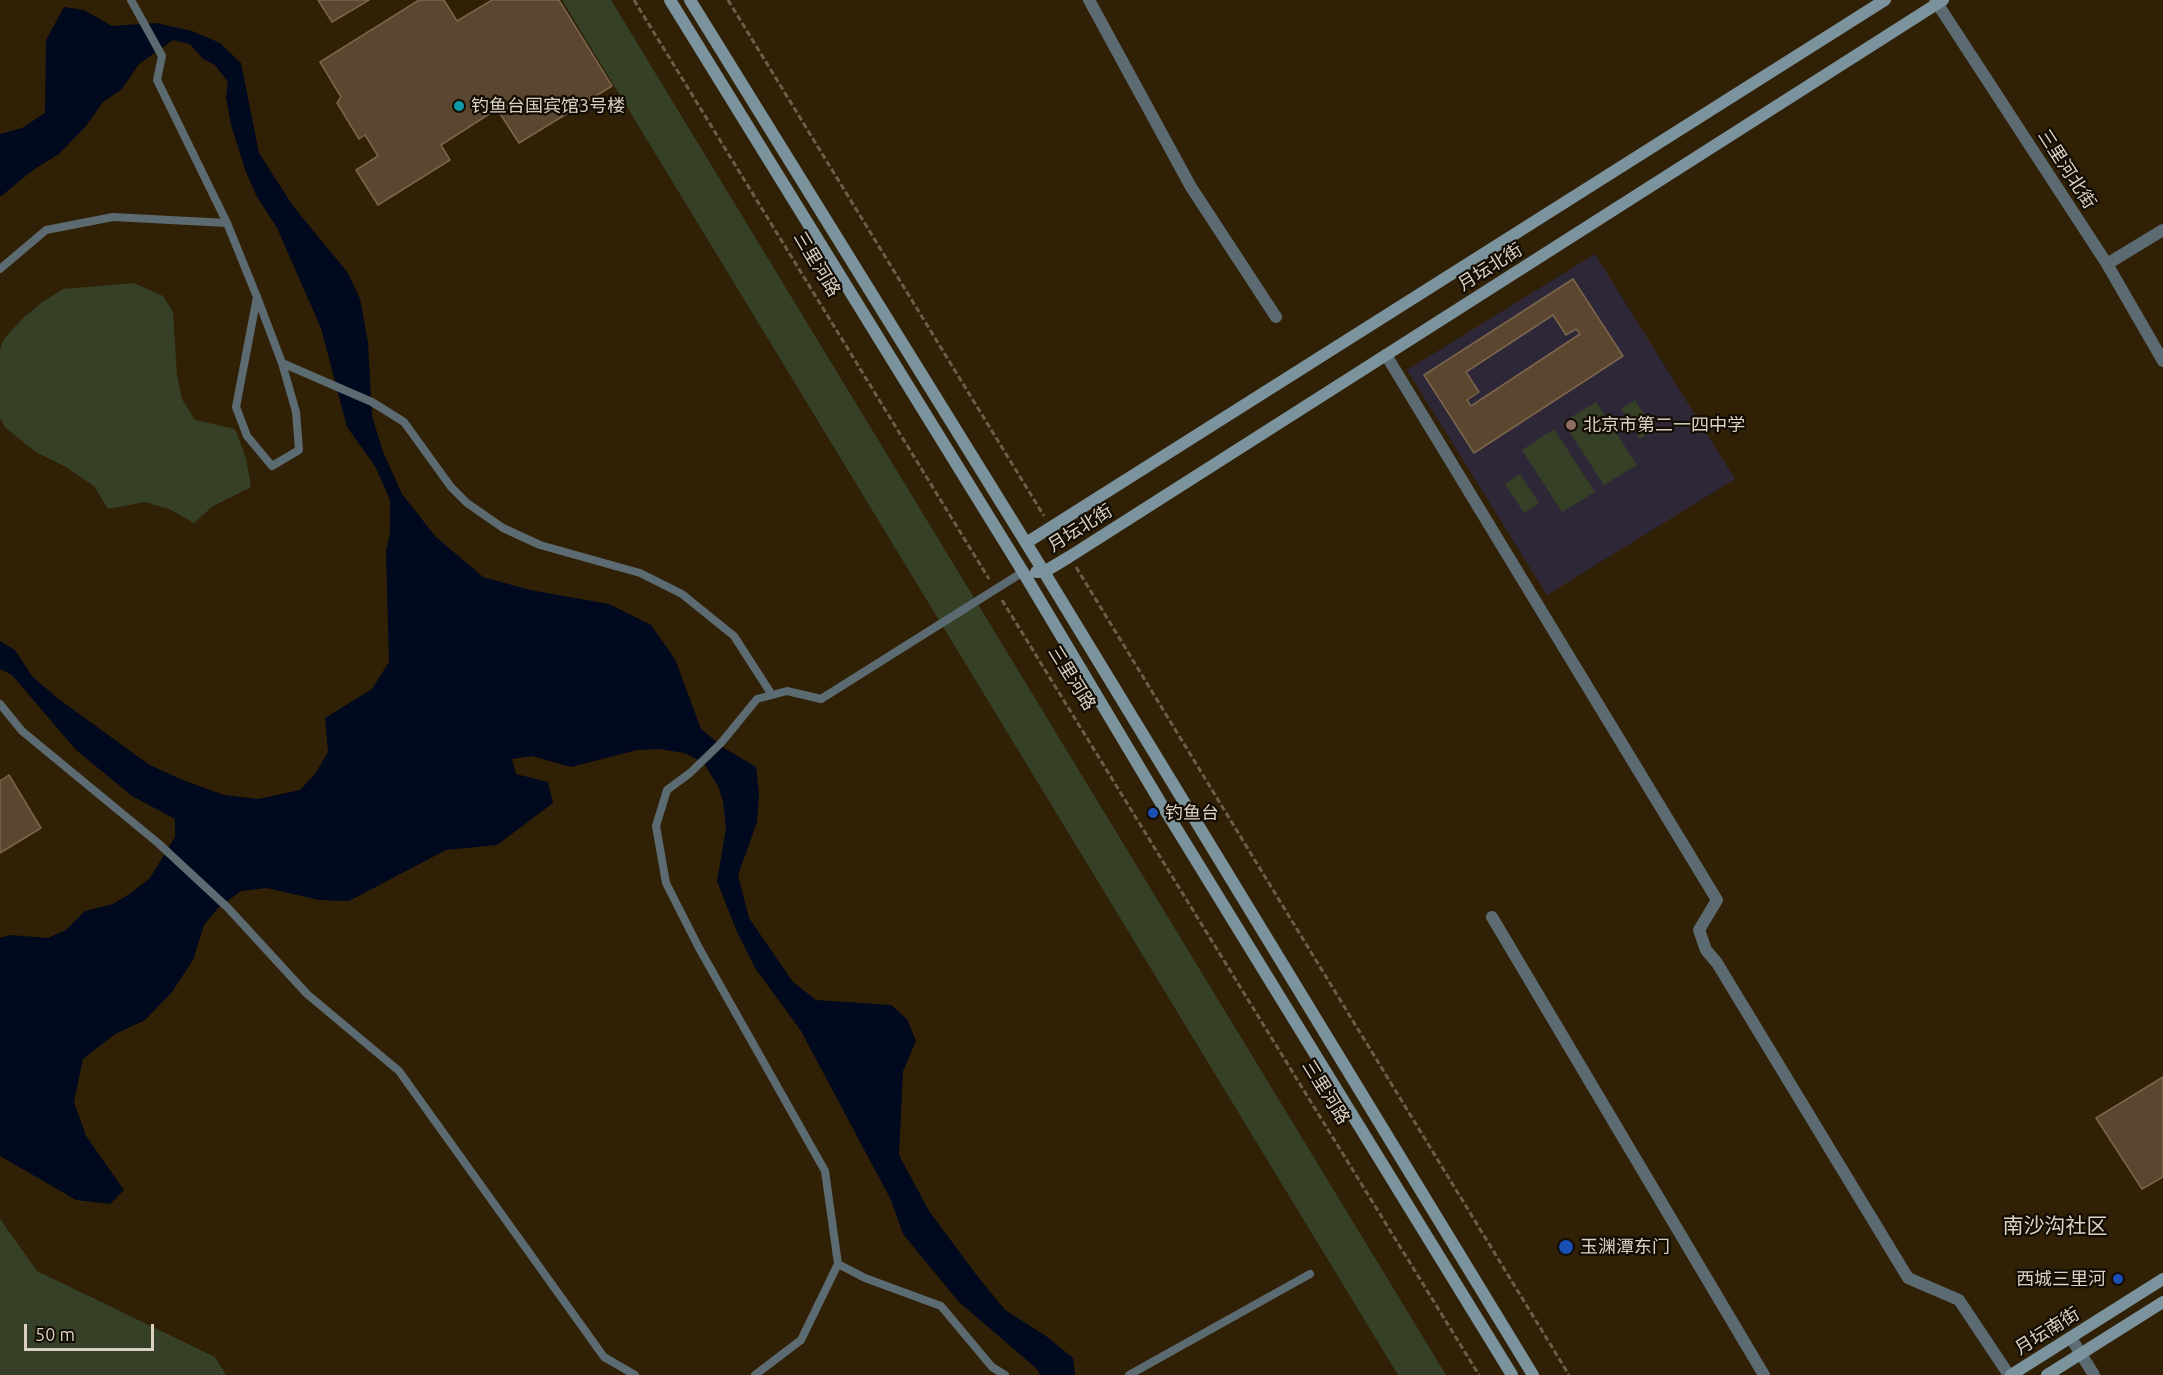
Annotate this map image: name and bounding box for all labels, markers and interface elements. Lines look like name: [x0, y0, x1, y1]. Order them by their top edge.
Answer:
place label: 钓鱼台国宾馆3号楼: [471, 95, 625, 117]
marker: 钓鱼台国宾馆3号楼: [452, 99, 466, 113]
street label: 三里河北街: [2033, 125, 2101, 213]
street label: 三里河路: [789, 228, 845, 300]
street label: 月坛北街: [1454, 239, 1526, 295]
place label: 北京市第二一四中学: [1583, 414, 1745, 436]
marker: 北京市第二一四中学: [1564, 418, 1578, 432]
street label: 月坛北街: [1044, 500, 1116, 556]
street label: 三里河路: [1044, 642, 1100, 714]
place label: 钓鱼台: [1165, 802, 1219, 824]
marker: 钓鱼台: [1146, 806, 1160, 820]
street label: 三里河路: [1298, 1056, 1354, 1128]
district label: 南沙沟社区: [2003, 1213, 2107, 1239]
place label: 玉渊潭东门: [1580, 1236, 1670, 1258]
marker: 玉渊潭东门: [1557, 1238, 1575, 1256]
place label: 西城三里河: [2016, 1268, 2106, 1290]
marker: 西城三里河: [2111, 1272, 2125, 1286]
street label: 月坛南街: [2011, 1303, 2083, 1359]
scale bar: [27, 1312, 158, 1350]
text: 50 m: [35, 1324, 75, 1344]

